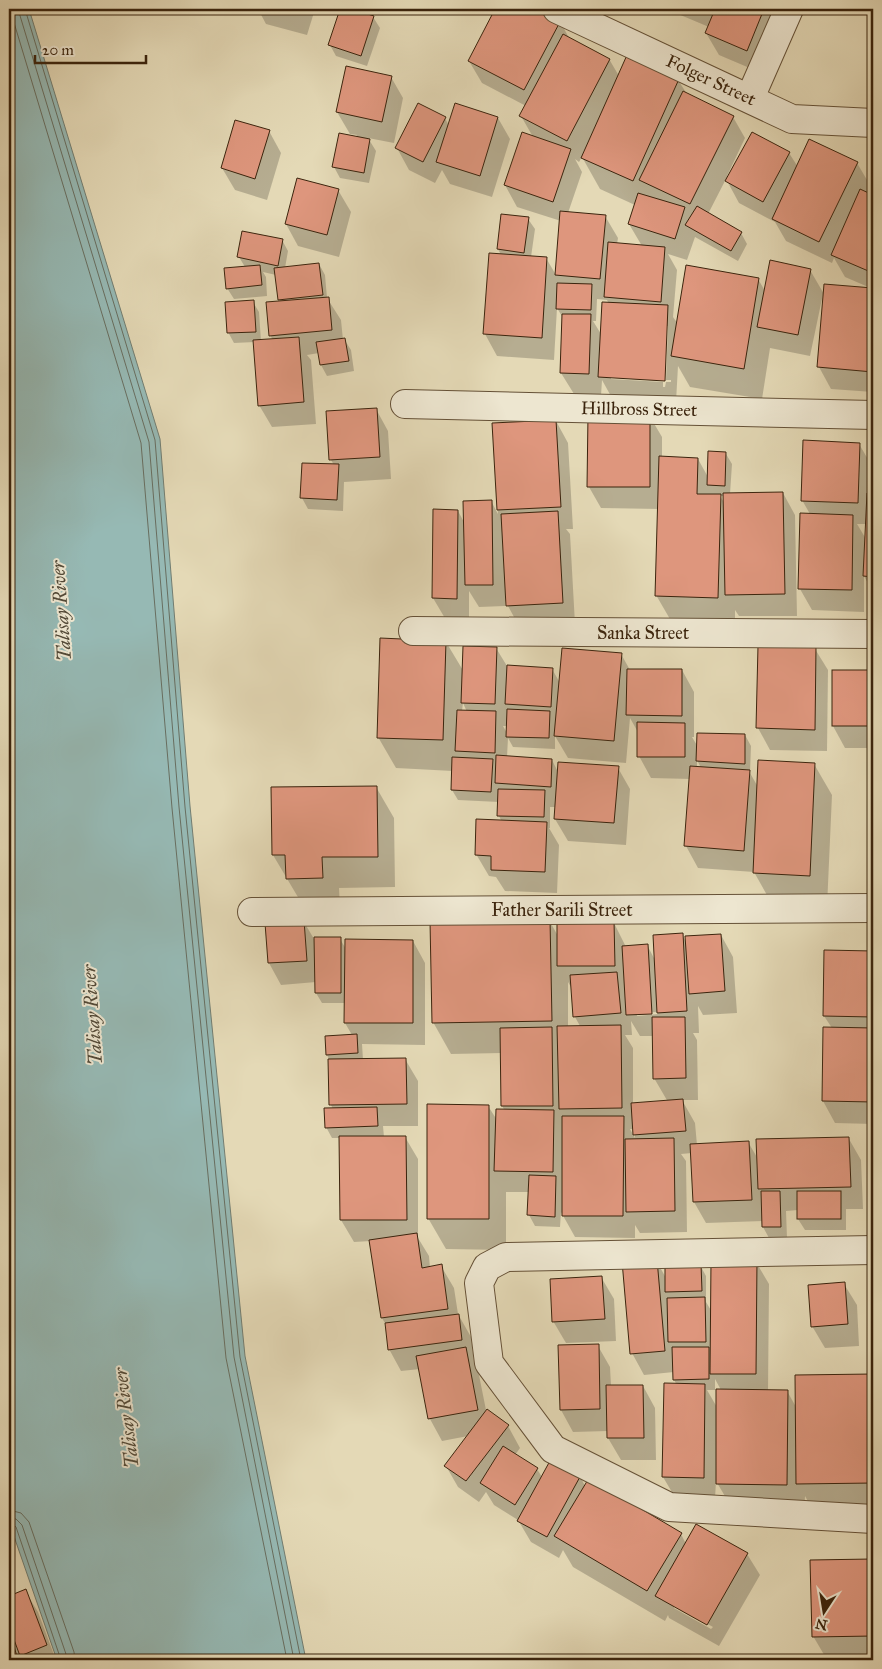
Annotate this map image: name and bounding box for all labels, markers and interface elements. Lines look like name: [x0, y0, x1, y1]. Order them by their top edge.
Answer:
scale bar: [35, 32, 146, 64]
text: 20 m: [42, 41, 74, 59]
street label: Folger Street: [662, 50, 760, 112]
street label: Hillbross Street: [581, 397, 698, 421]
water label: Talisay River: [46, 559, 76, 662]
street label: Sanka Street: [597, 622, 690, 644]
street label: Father Sarili Street: [491, 899, 633, 921]
water label: Talisay River: [77, 963, 107, 1066]
water label: Talisay River: [108, 1366, 144, 1469]
north arrow: [800, 1586, 850, 1636]
text: N: [814, 1615, 829, 1634]

